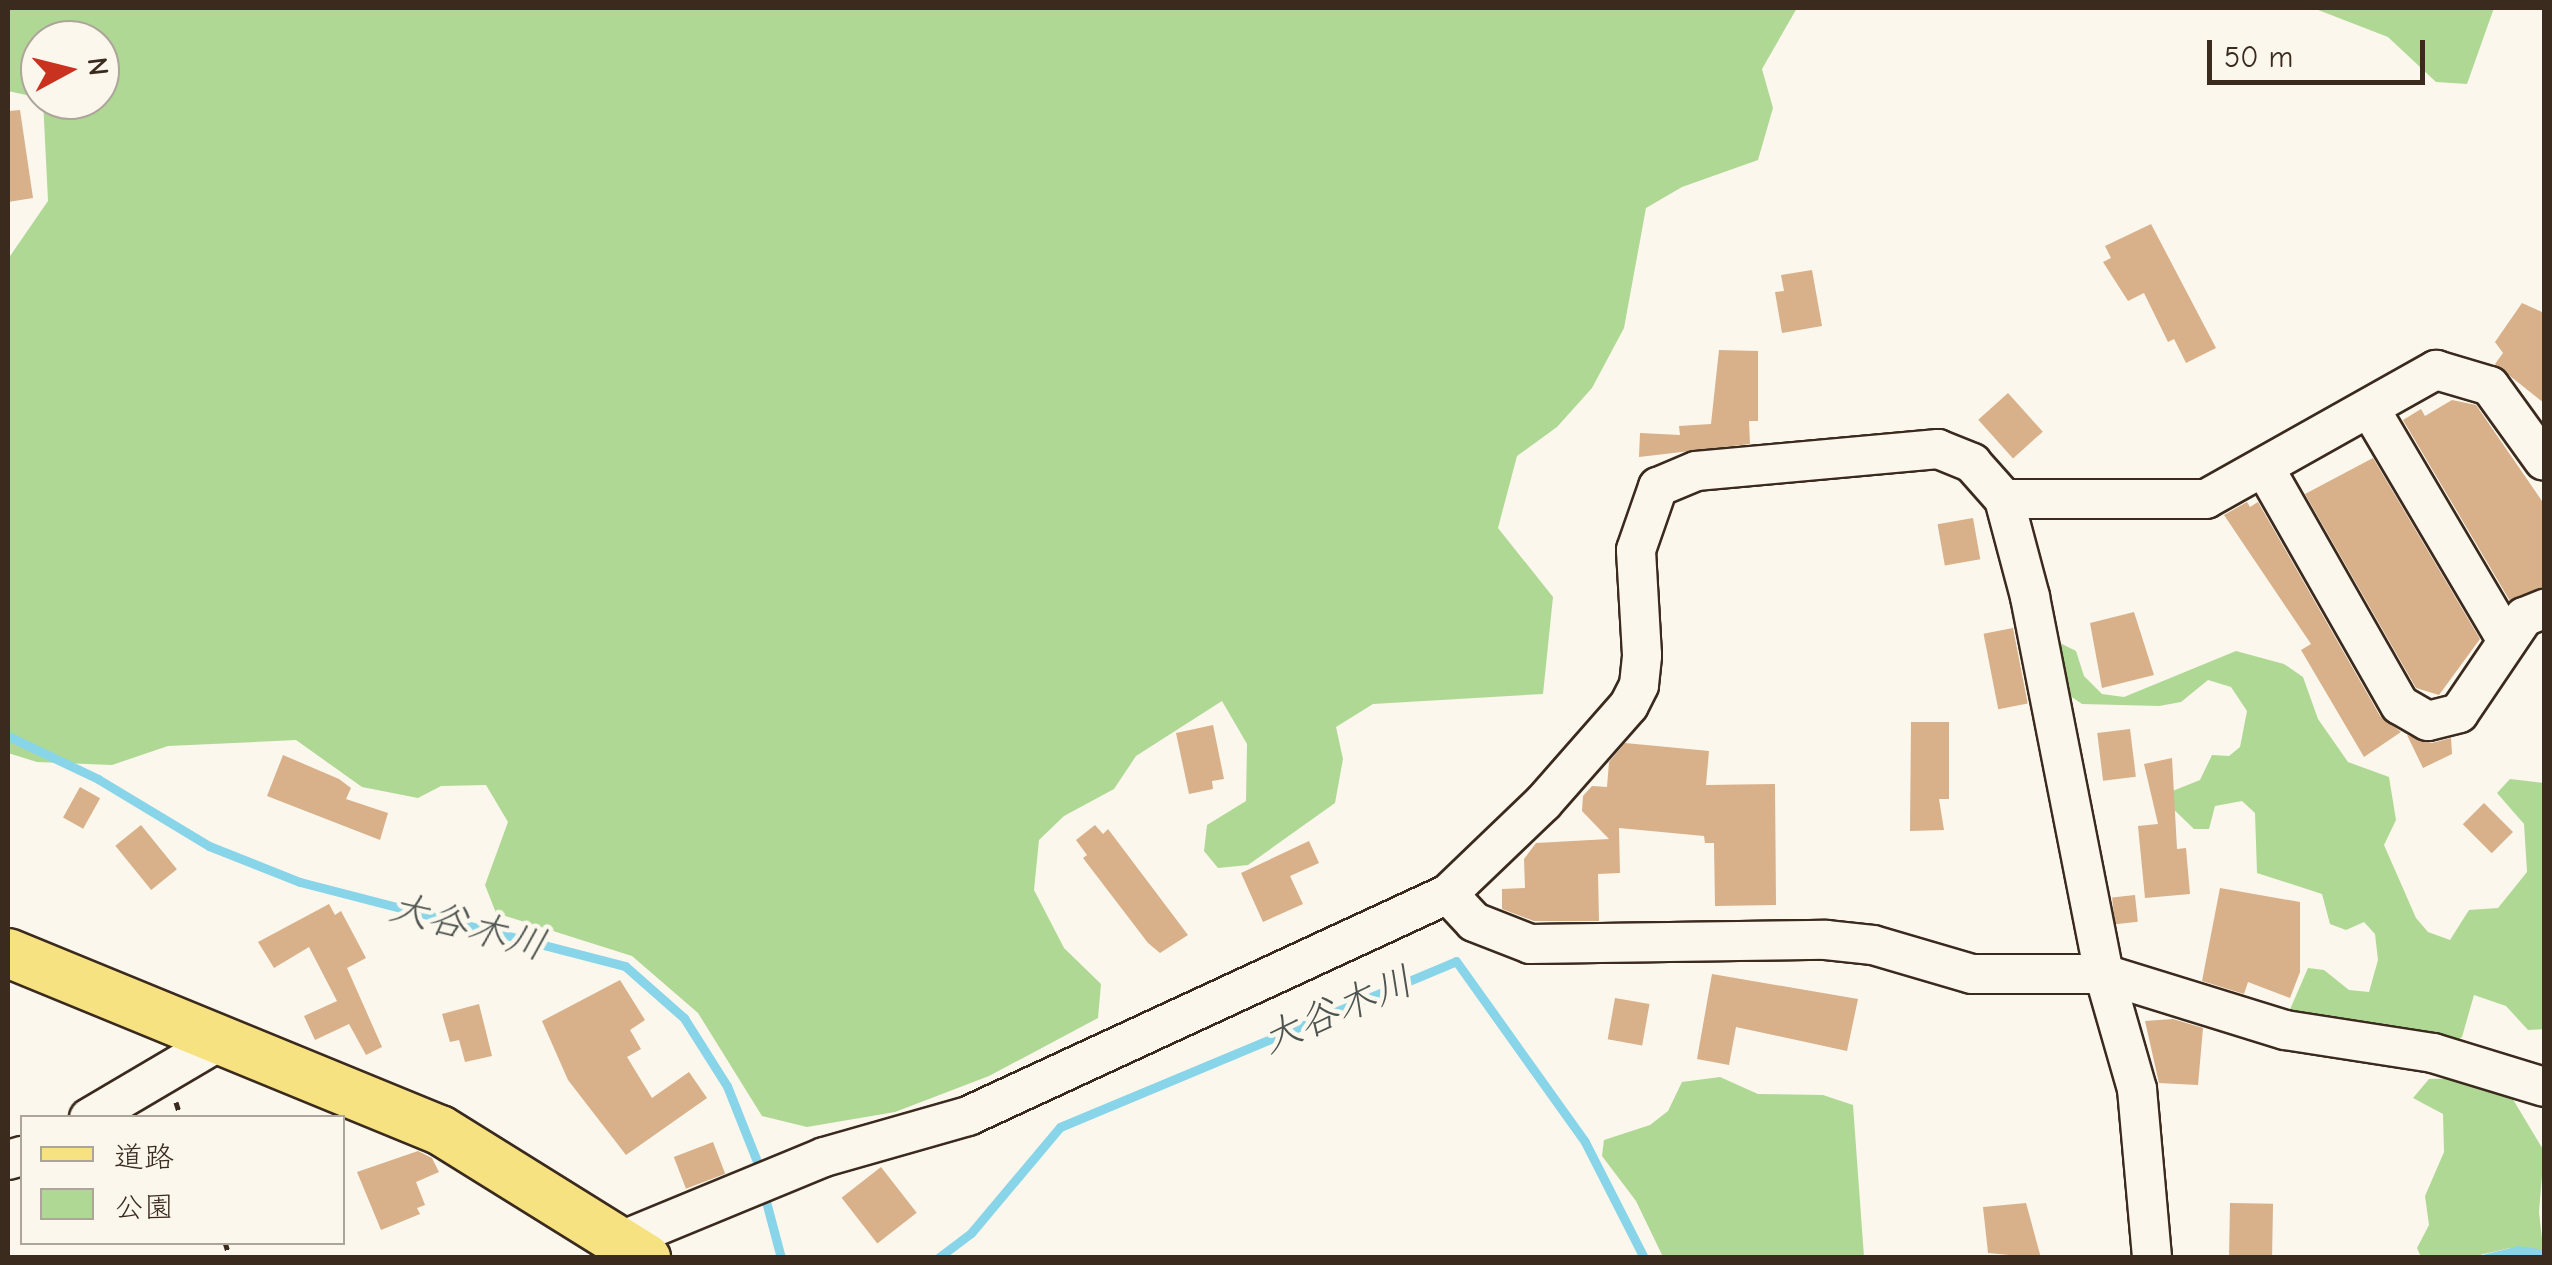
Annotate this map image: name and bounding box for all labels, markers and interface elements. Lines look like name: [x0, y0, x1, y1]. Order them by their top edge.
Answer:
north arrow: [20, 20, 120, 120]
scale bar: [2212, 20, 2430, 82]
text: 50 m: [2224, 40, 2293, 75]
text: N: [81, 56, 115, 78]
water label: 大谷木川: [385, 882, 551, 970]
water label: 大谷木川: [1254, 957, 1420, 1063]
legend: [20, 1115, 345, 1245]
text: 道路: [114, 1140, 174, 1175]
text: 公園: [114, 1190, 174, 1225]

